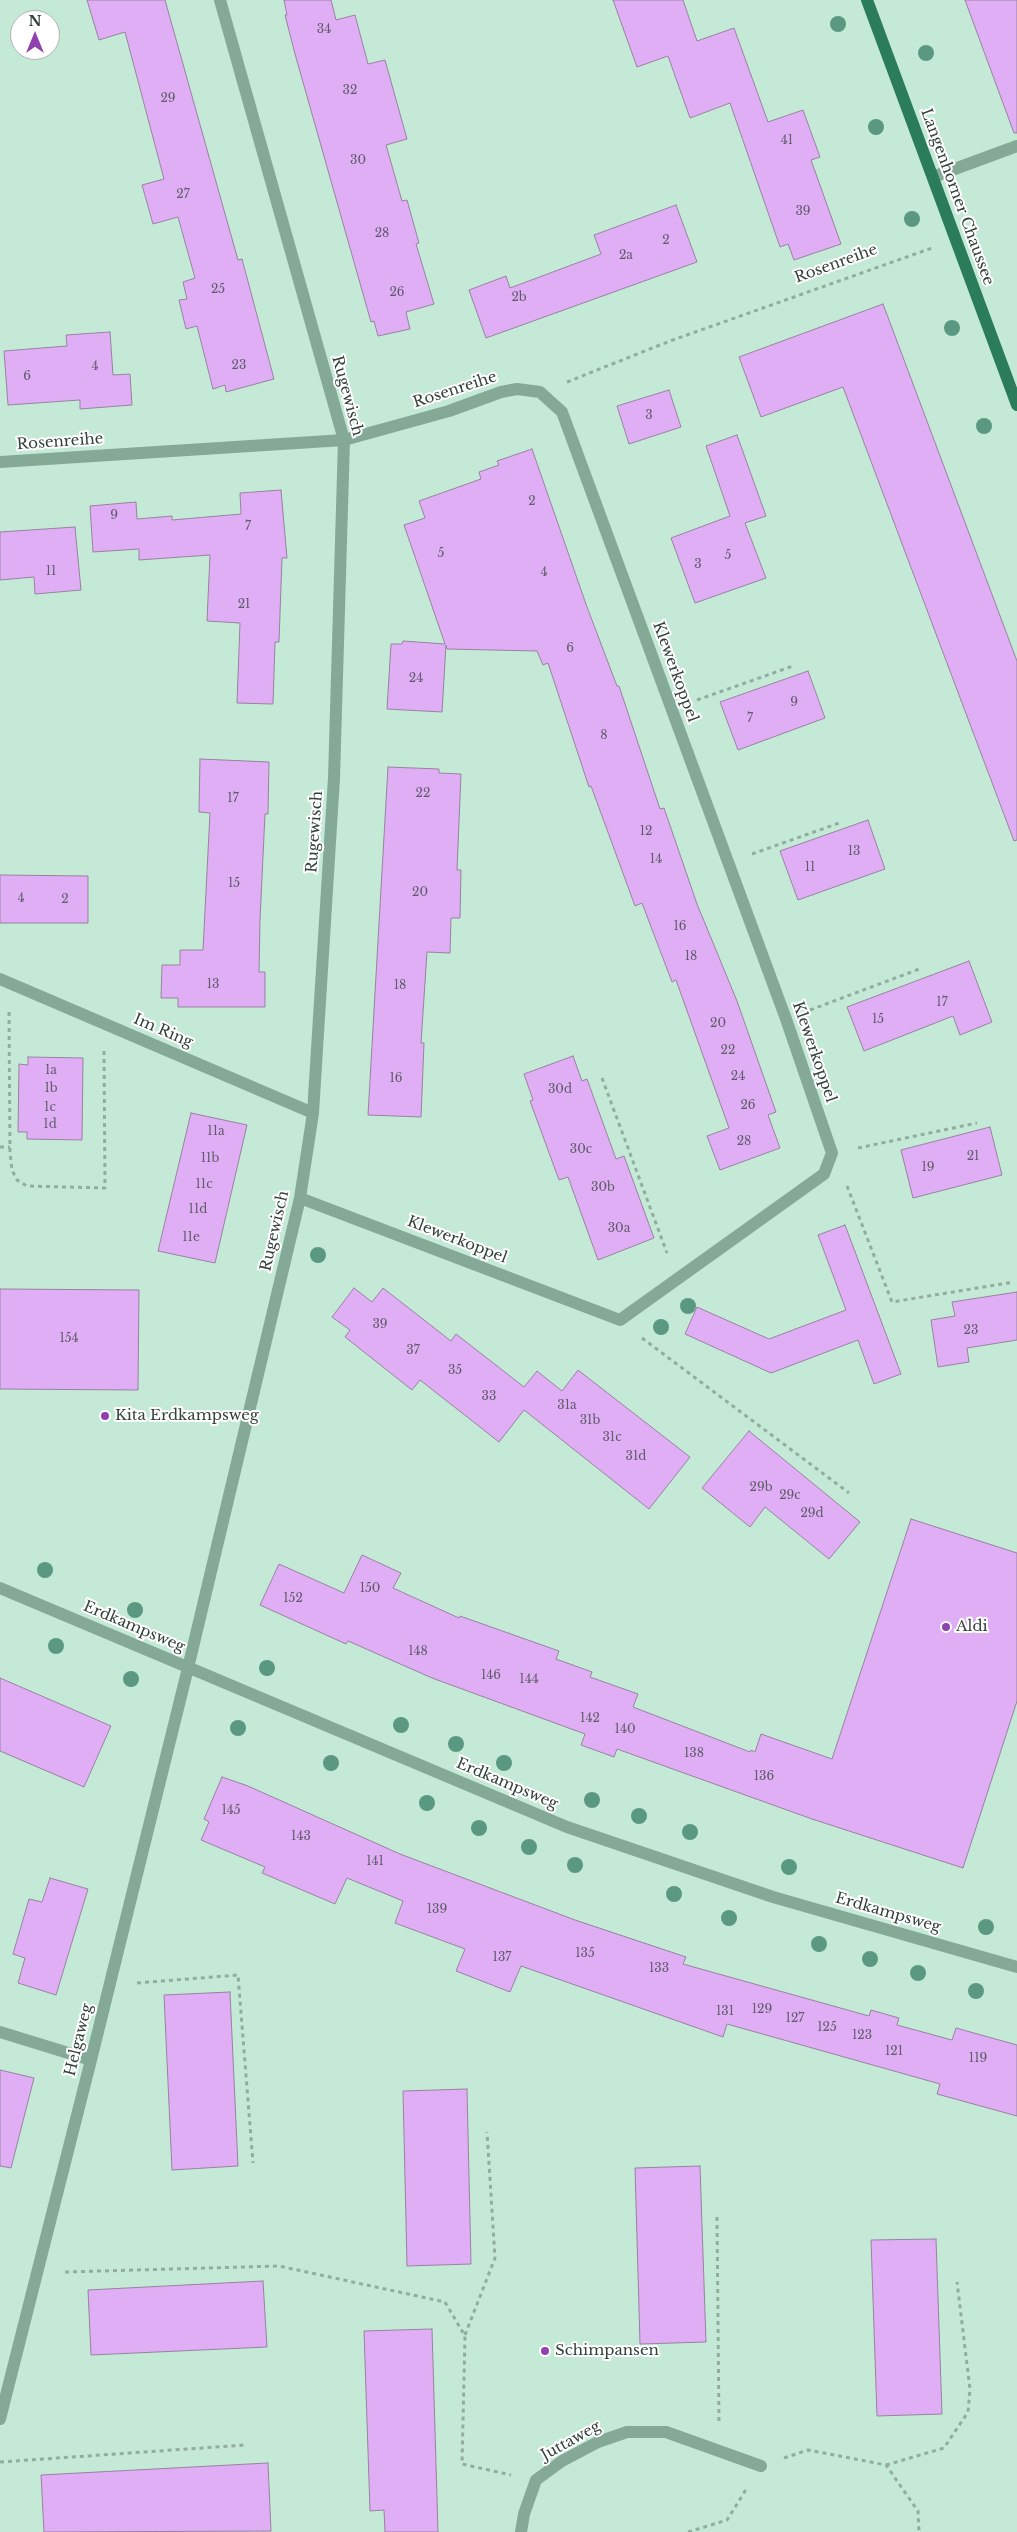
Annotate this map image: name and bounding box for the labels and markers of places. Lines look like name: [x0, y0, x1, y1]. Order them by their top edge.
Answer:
place label: Kita Erdkampsweg: [115, 1407, 259, 1425]
marker: Kita Erdkampsweg: [99, 1410, 111, 1422]
place label: Aldi: [956, 1618, 988, 1636]
marker: Aldi: [940, 1621, 952, 1633]
place label: Schimpansen: [555, 2342, 659, 2360]
marker: Schimpansen: [539, 2345, 551, 2357]

